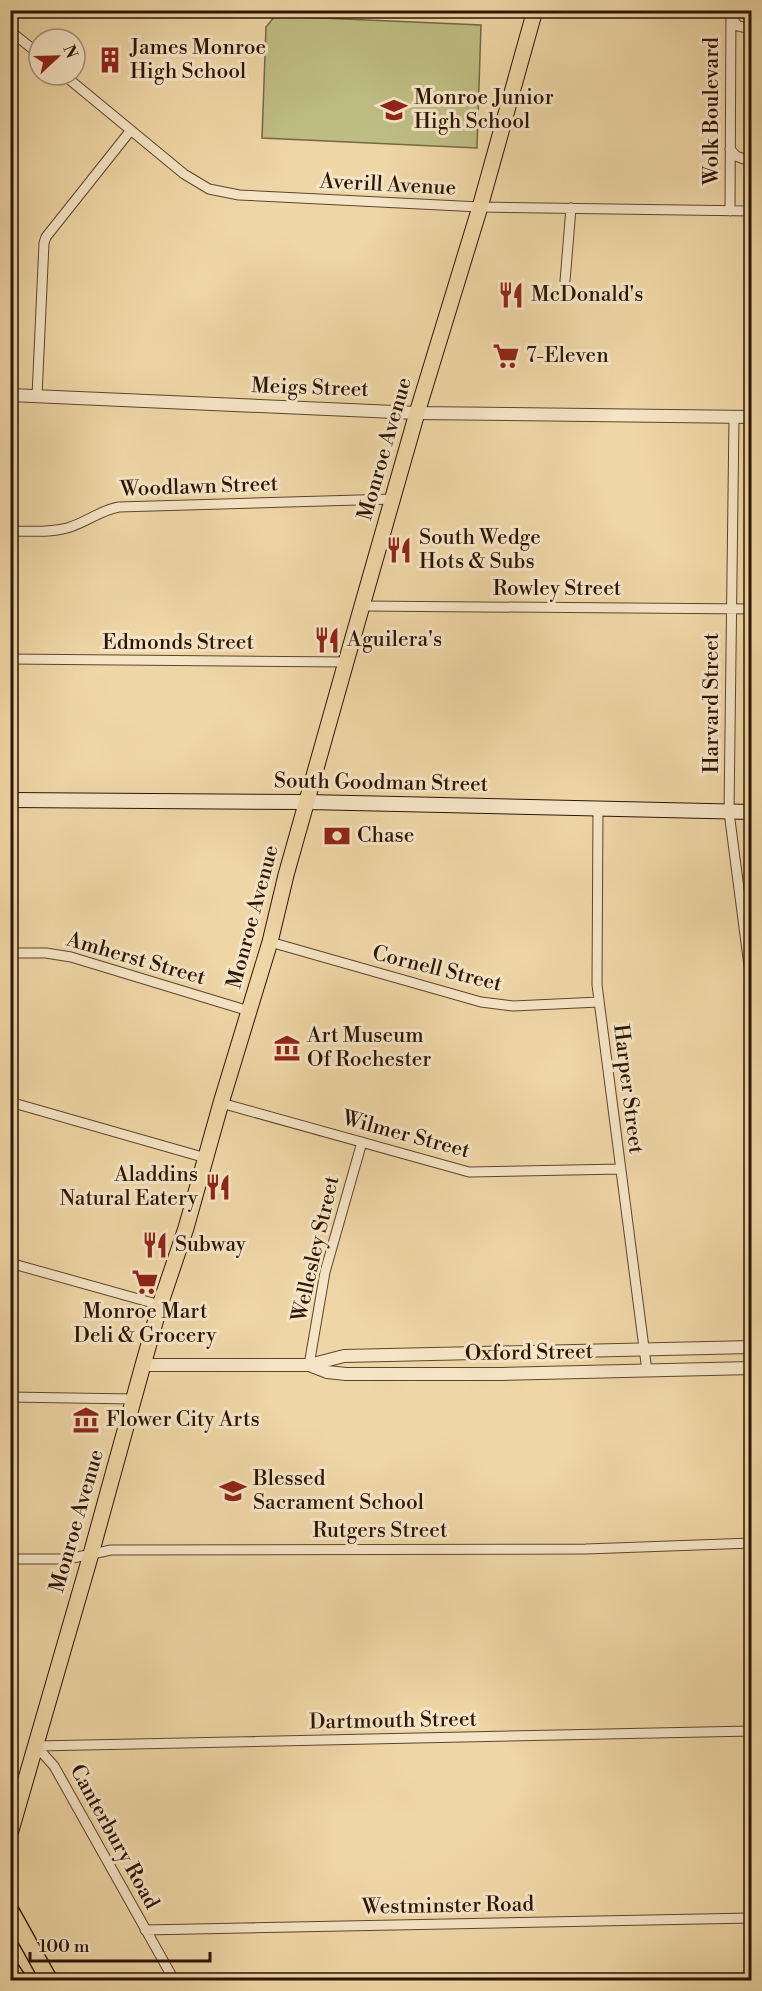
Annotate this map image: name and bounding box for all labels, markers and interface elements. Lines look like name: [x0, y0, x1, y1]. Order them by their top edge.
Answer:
north arrow: [27, 27, 87, 87]
place label: James Monroe High School: [129, 35, 266, 85]
street label: Wolk Boulevard: [699, 37, 725, 186]
text: N: [58, 42, 82, 62]
building icon: James Monroe High School: [95, 45, 125, 75]
place label: Monroe Junior High School: [414, 85, 554, 135]
school or university icon: Monroe Junior High School: [379, 95, 409, 125]
street label: Averill Avenue: [318, 168, 457, 202]
restaurant icon: McDonald's: [496, 280, 526, 310]
place label: McDonald's: [531, 282, 643, 308]
supermarket icon: 7-Eleven: [491, 341, 521, 371]
place label: 7-Eleven: [526, 343, 609, 369]
street label: Meigs Street: [251, 373, 370, 403]
street label: Monroe Avenue: [352, 374, 418, 524]
street label: Woodlawn Street: [118, 471, 279, 503]
place label: South Wedge Hots & Subs: [419, 525, 541, 575]
restaurant icon: South Wedge Hots & Subs: [384, 535, 414, 565]
street label: Rowley Street: [493, 576, 622, 602]
restaurant icon: Aguilera's: [312, 625, 342, 655]
place label: Aguilera's: [346, 627, 442, 653]
street label: Edmonds Street: [102, 630, 254, 656]
street label: Harvard Street: [699, 632, 725, 773]
street label: South Goodman Street: [274, 768, 489, 798]
bank icon: Chase: [322, 821, 352, 851]
place label: Chase: [357, 823, 414, 849]
street label: Monroe Avenue: [221, 842, 285, 992]
street label: Amherst Street: [63, 926, 209, 991]
street label: Cornell Street: [370, 940, 505, 998]
place label: Art Museum Of Rochester: [306, 1023, 431, 1073]
street label: Harper Street: [607, 1023, 649, 1156]
museum icon: Art Museum Of Rochester: [272, 1033, 302, 1063]
street label: Wilmer Street: [338, 1105, 473, 1165]
place label: Aladdins Natural Eatery: [59, 1162, 199, 1212]
restaurant icon: Aladdins Natural Eatery: [203, 1172, 233, 1202]
street label: Wellesley Street: [286, 1173, 346, 1325]
restaurant icon: Subway: [140, 1230, 170, 1260]
place label: Subway: [175, 1232, 247, 1258]
supermarket icon: Monroe Mart Deli & Grocery: [130, 1267, 160, 1297]
place label: Monroe Mart Deli & Grocery: [74, 1299, 217, 1349]
street label: Oxford Street: [465, 1339, 594, 1367]
museum icon: Flower City Arts: [71, 1405, 101, 1435]
place label: Flower City Arts: [106, 1407, 260, 1433]
street label: Monroe Avenue: [44, 1446, 110, 1596]
place label: Blessed Sacrament School: [252, 1466, 424, 1516]
school or university icon: Blessed Sacrament School: [218, 1476, 248, 1506]
street label: Rutgers Street: [313, 1518, 448, 1544]
street label: Dartmouth Street: [309, 1707, 478, 1735]
street label: Canterbury Road: [64, 1760, 165, 1914]
street label: Westminster Road: [361, 1891, 534, 1921]
scale bar: [30, 1925, 210, 1963]
text: 100 m: [39, 1935, 90, 1958]

